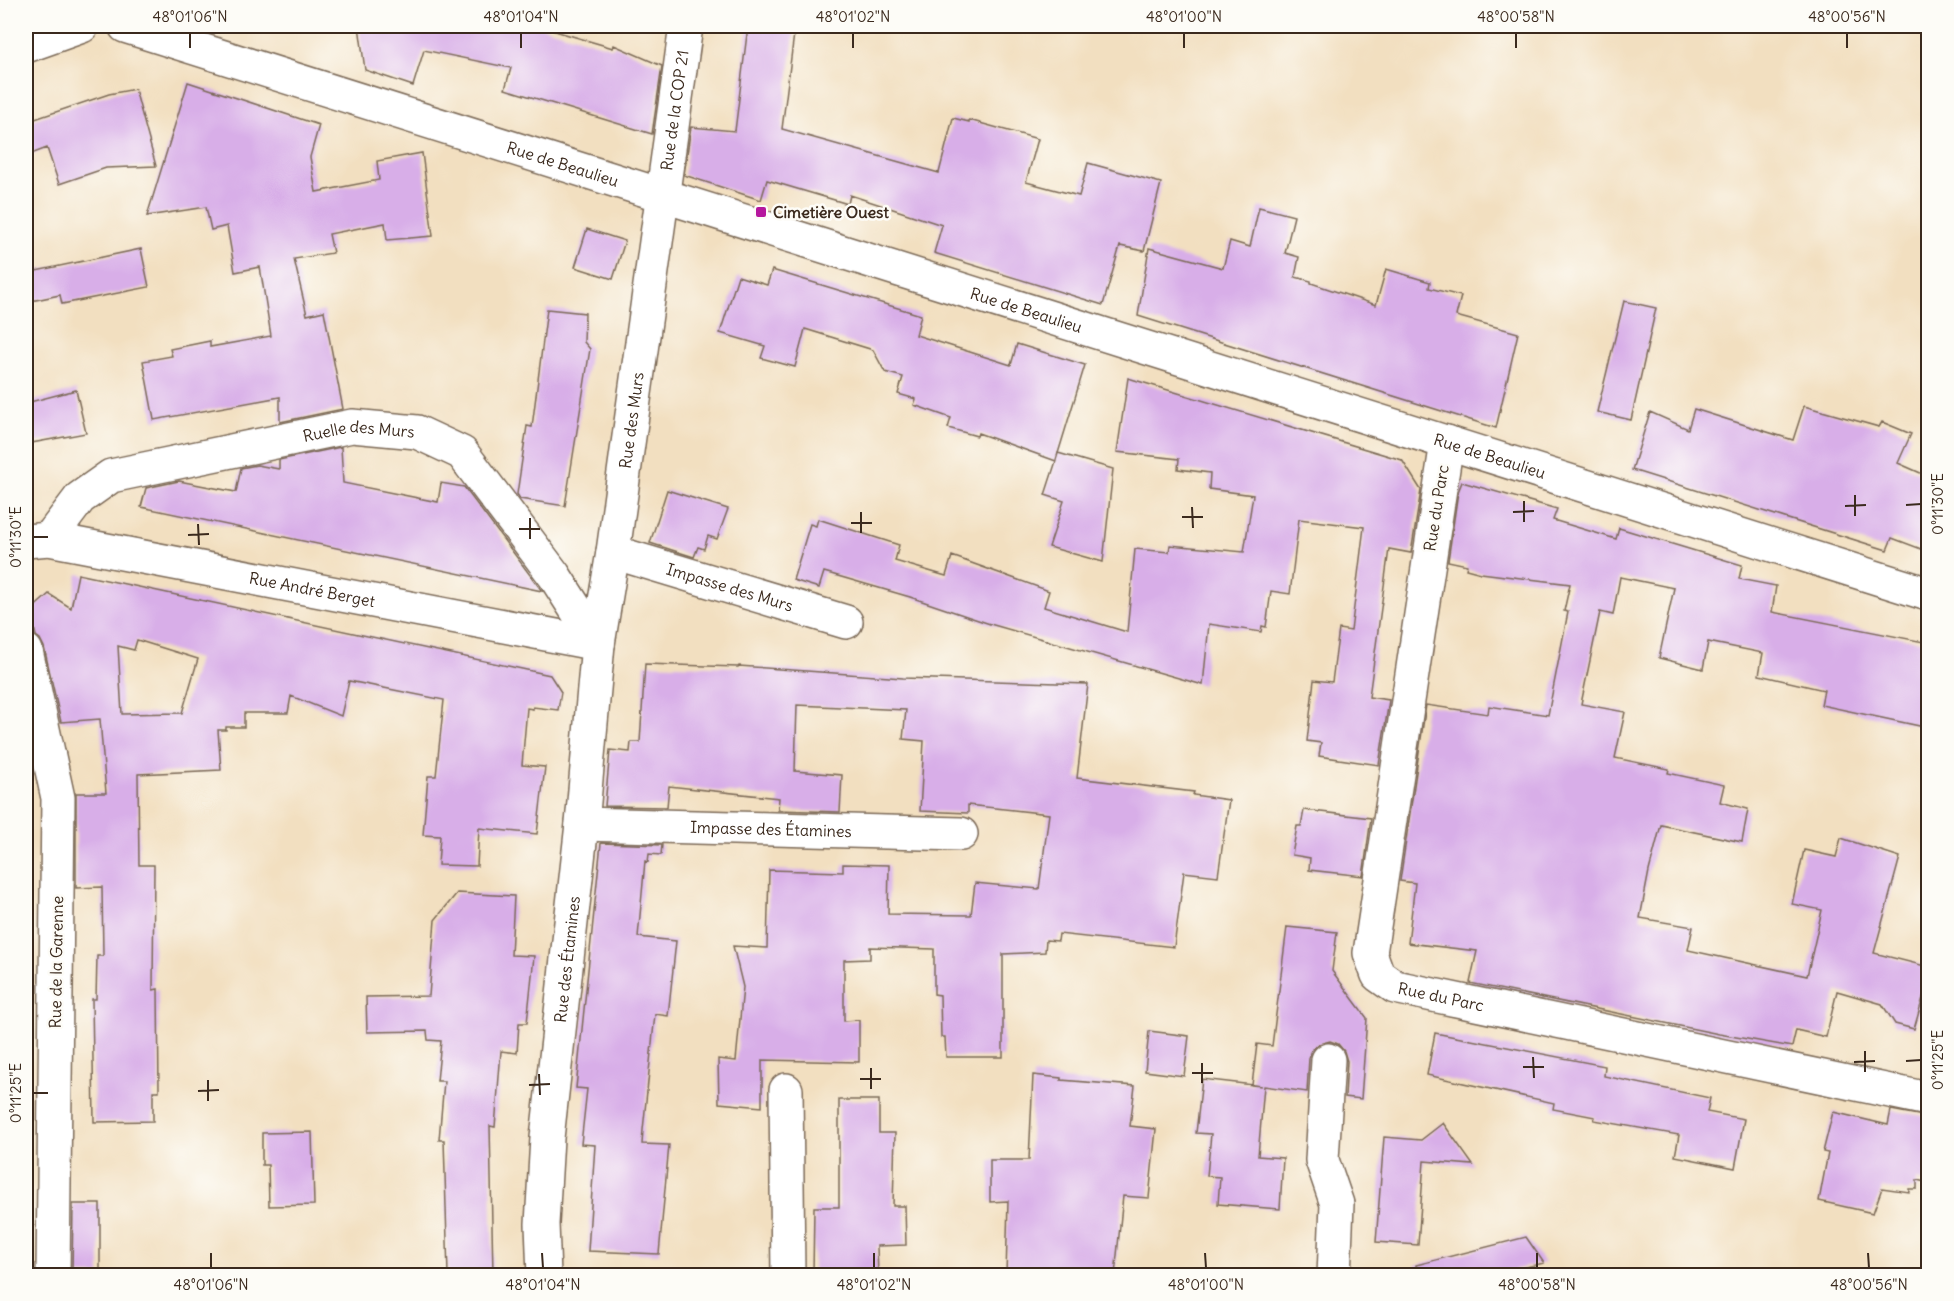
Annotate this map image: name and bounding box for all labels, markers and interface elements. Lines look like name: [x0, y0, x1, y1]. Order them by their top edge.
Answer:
text: 48°01'06"N: [152, 7, 228, 26]
text: 48°01'04"N: [483, 7, 559, 26]
text: 48°01'02"N: [816, 7, 890, 26]
text: 48°01'00"N: [1146, 7, 1222, 26]
text: 48°00'58"N: [1477, 7, 1555, 26]
text: 48°00'56"N: [1808, 7, 1886, 26]
street label: Rue de la COP 21: [656, 49, 693, 172]
street label: Rue de Beaulieu: [504, 137, 621, 191]
place label: Cimetière Ouest: [773, 202, 889, 222]
marker: Cimetière Ouest: [754, 205, 768, 219]
street label: Rue de Beaulieu: [968, 283, 1085, 337]
street label: Rue des Murs: [615, 371, 648, 470]
street label: Ruelle des Murs: [301, 416, 415, 446]
street label: Rue de Beaulieu: [1431, 429, 1548, 483]
street label: Rue du Parc: [1419, 463, 1453, 553]
text: 0°11'30"E: [1928, 473, 1947, 535]
text: 0°11'30"E: [6, 506, 25, 568]
street label: Impasse des Murs: [664, 559, 796, 616]
street label: Rue André Berget: [248, 568, 377, 611]
street label: Impasse des Étamines: [690, 817, 852, 841]
street label: Rue des Étamines: [550, 895, 584, 1024]
street label: Rue de la Garenne: [45, 896, 67, 1028]
street label: Rue du Parc: [1396, 978, 1486, 1015]
text: 0°11'25"E: [1928, 1030, 1947, 1090]
text: 0°11'25"E: [6, 1063, 25, 1123]
text: 48°01'06"N: [173, 1275, 249, 1294]
text: 48°01'04"N: [505, 1275, 581, 1294]
text: 48°01'02"N: [837, 1275, 911, 1294]
text: 48°01'00"N: [1168, 1275, 1244, 1294]
text: 48°00'58"N: [1498, 1275, 1576, 1294]
text: 48°00'56"N: [1830, 1275, 1908, 1294]

